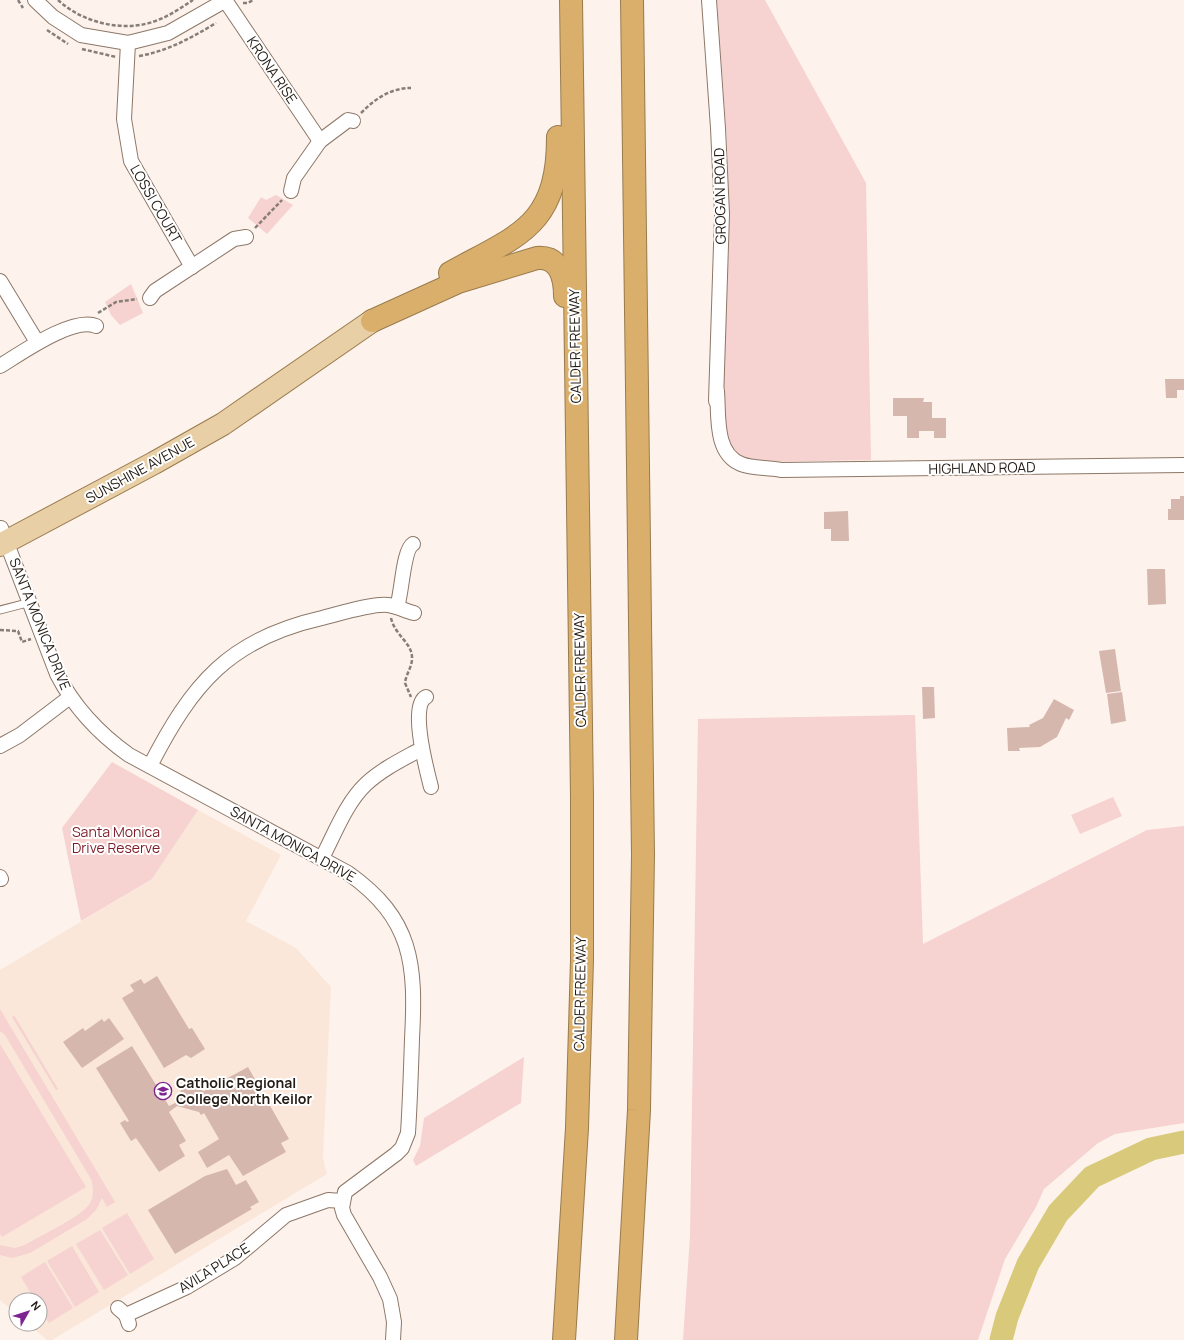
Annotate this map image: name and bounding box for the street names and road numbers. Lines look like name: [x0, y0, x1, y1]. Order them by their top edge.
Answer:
street label: KRONA RISE: [243, 32, 302, 107]
street label: GROGAN ROAD: [709, 148, 730, 244]
street label: LOSSI COURT: [126, 161, 187, 247]
street label: CALDER FREEWAY: [564, 288, 585, 403]
street label: SUNSHINE AVENUE: [82, 432, 198, 507]
street label: HIGHLAND ROAD: [928, 457, 1036, 478]
street label: SANTA MONICA DRIVE: [5, 555, 76, 693]
street label: CALDER FREEWAY: [569, 612, 590, 727]
street label: SANTA MONICA DRIVE: [227, 801, 359, 886]
street label: CALDER FREEWAY: [569, 936, 590, 1051]
street label: AVILA PLACE: [175, 1238, 253, 1297]

